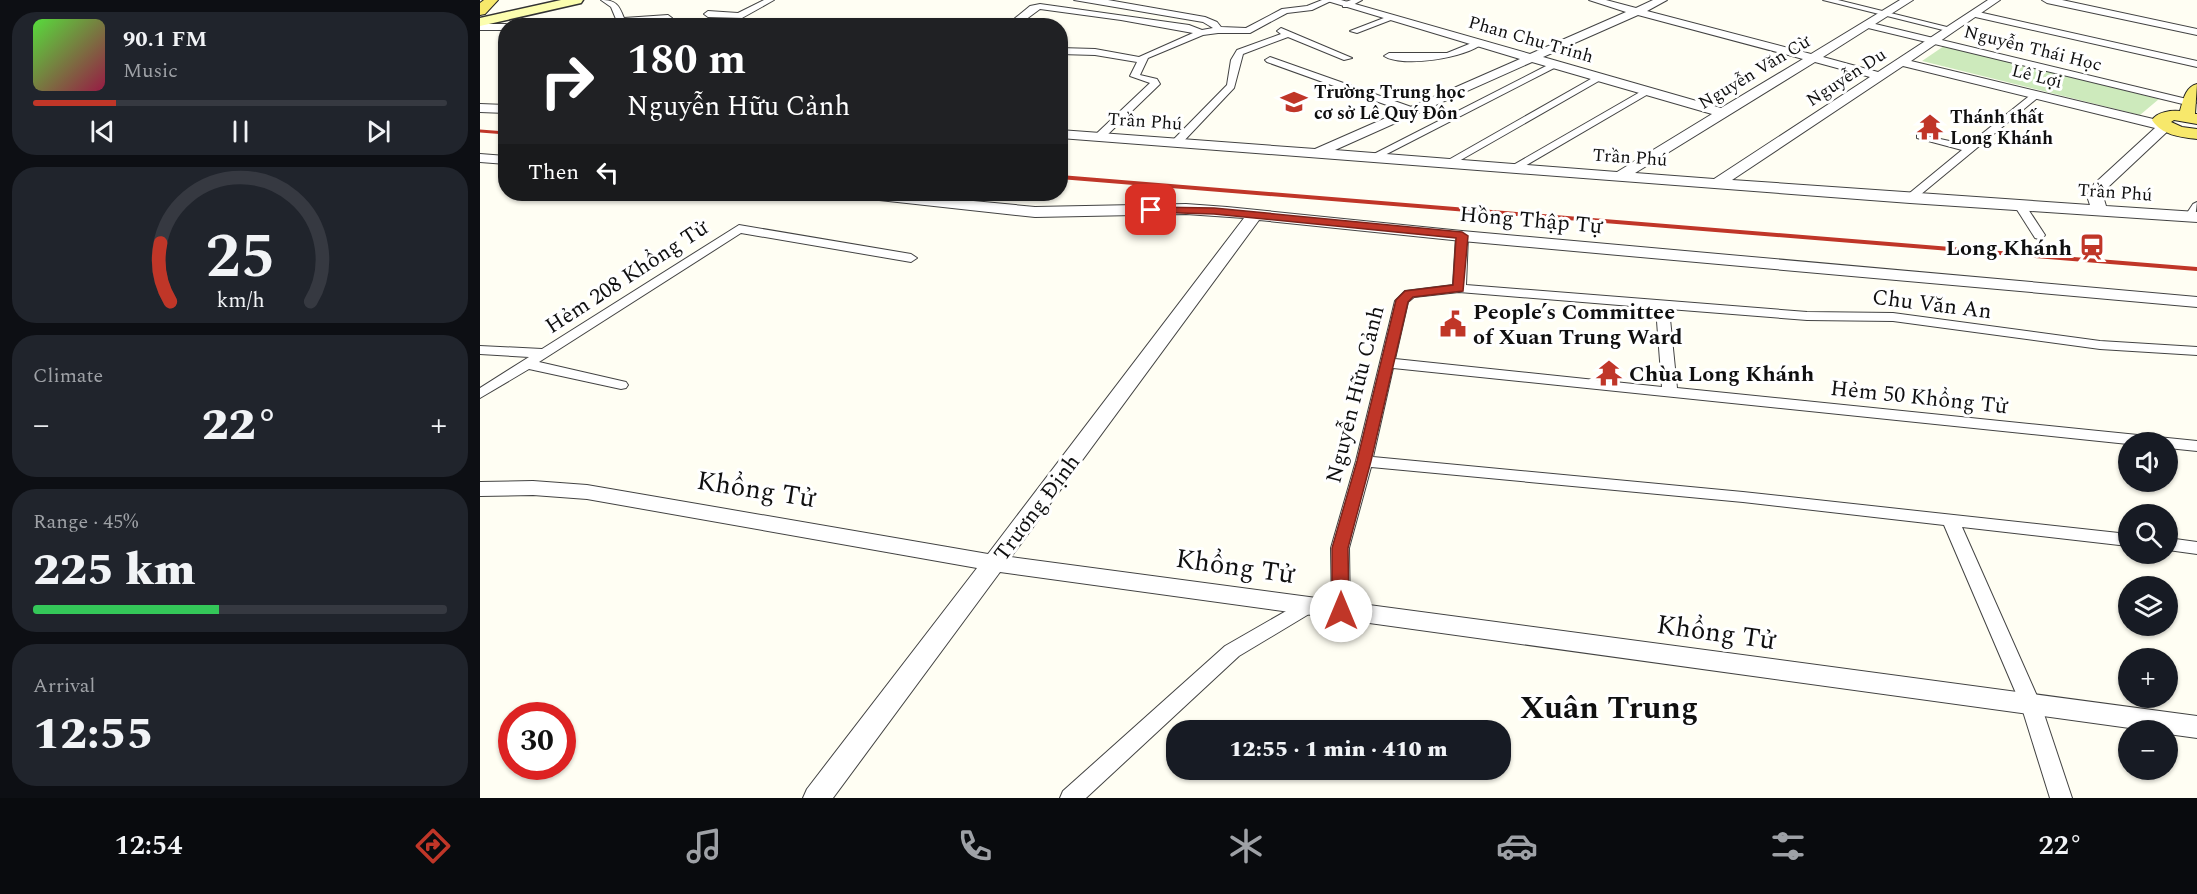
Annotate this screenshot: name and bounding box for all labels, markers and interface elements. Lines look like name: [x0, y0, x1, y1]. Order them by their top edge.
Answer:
street label: Phan Chu Trinh: [1465, 9, 1597, 70]
street label: Nguyễn Thái Học: [1961, 18, 2105, 79]
text: 90.1 FM: [123, 23, 207, 56]
street label: Nguyễn Văn Cừ: [1693, 28, 1816, 116]
text: 180 m: [627, 29, 746, 92]
street label: Nguyễn Du: [1801, 41, 1892, 113]
icon: right: [528, 42, 606, 120]
text: Music: [123, 56, 178, 86]
street label: Lê Lợi: [2009, 57, 2065, 96]
place label: Trường Trung học cơ sở Lê Quý Đôn: [1314, 79, 1466, 127]
text: Nguyễn Hữu Cảnh: [627, 86, 850, 128]
school or university icon: Trường Trung học cơ sở Lê Quý Đôn: [1279, 87, 1309, 117]
place label: Thánh thất Long Khánh: [1950, 104, 2053, 152]
street label: Trần Phú: [1107, 105, 1183, 138]
temple icon: Thánh thất Long Khánh: [1915, 112, 1945, 142]
icon: previous: [86, 115, 119, 148]
icon: pause: [224, 115, 257, 148]
icon: next: [362, 115, 395, 148]
street label: Trần Phú: [1592, 141, 1668, 174]
text: Then: [528, 156, 579, 189]
icon: left: [591, 156, 624, 189]
street label: Trần Phú: [2077, 176, 2153, 209]
pin: [1125, 184, 1176, 235]
icon: arrive: [1134, 193, 1167, 226]
street label: Hồng Thập Tự: [1458, 198, 1605, 243]
text: 25: [205, 210, 275, 305]
street label: Hẻm 208 Khổng Tử: [539, 211, 716, 342]
place label: Long Khánh: [1946, 232, 2072, 265]
station icon: Long Khánh: [2077, 232, 2107, 262]
street label: Chu Văn An: [1870, 281, 1993, 328]
text: km/h: [216, 284, 264, 317]
place label: People’s Committee of Xuan Trung Ward: [1473, 296, 1683, 354]
street label: Nguyễn Hữu Cảnh: [1317, 302, 1393, 487]
public building icon: People’s Committee of Xuan Trung Ward: [1438, 309, 1468, 339]
temple icon: Chùa Long Khánh: [1594, 358, 1624, 388]
place label: Chùa Long Khánh: [1629, 358, 1815, 391]
text: Climate: [33, 361, 103, 391]
street label: Hẻm 50 Khổng Tử: [1829, 372, 2011, 423]
text: 22°: [202, 391, 278, 460]
text: −: [33, 400, 50, 450]
text: +: [430, 400, 447, 450]
map controls: [2118, 432, 2178, 780]
button: sound: [2118, 432, 2178, 492]
street label: Trương Định: [986, 447, 1089, 568]
street label: Khổng Tử: [694, 460, 820, 520]
button: search: [2118, 504, 2178, 564]
text: Range · 45%: [33, 507, 138, 537]
text: 225 km: [33, 536, 195, 605]
street label: Khổng Tử: [1173, 538, 1299, 596]
button: layers: [2118, 576, 2178, 636]
position arrow: [1309, 579, 1373, 643]
street label: Khổng Tử: [1654, 604, 1780, 662]
button: +: [2118, 648, 2178, 708]
text: Arrival: [33, 671, 95, 701]
district label: Xuân Trung: [1520, 684, 1698, 733]
text: 12:55: [33, 700, 154, 769]
speed limit sign: 30: [498, 702, 576, 780]
button: −: [2118, 720, 2178, 780]
text: 12:55 · 1 min · 410 m: [1229, 733, 1448, 766]
text: 12:54: [115, 825, 182, 867]
icon: directions: [412, 825, 454, 867]
icon: music: [683, 825, 725, 867]
icon: phone: [954, 825, 996, 867]
icon: climate: [1225, 825, 1267, 867]
icon: car: [1496, 825, 1538, 867]
icon: filters: [1767, 825, 1809, 867]
text: 22°: [2039, 825, 2082, 867]

